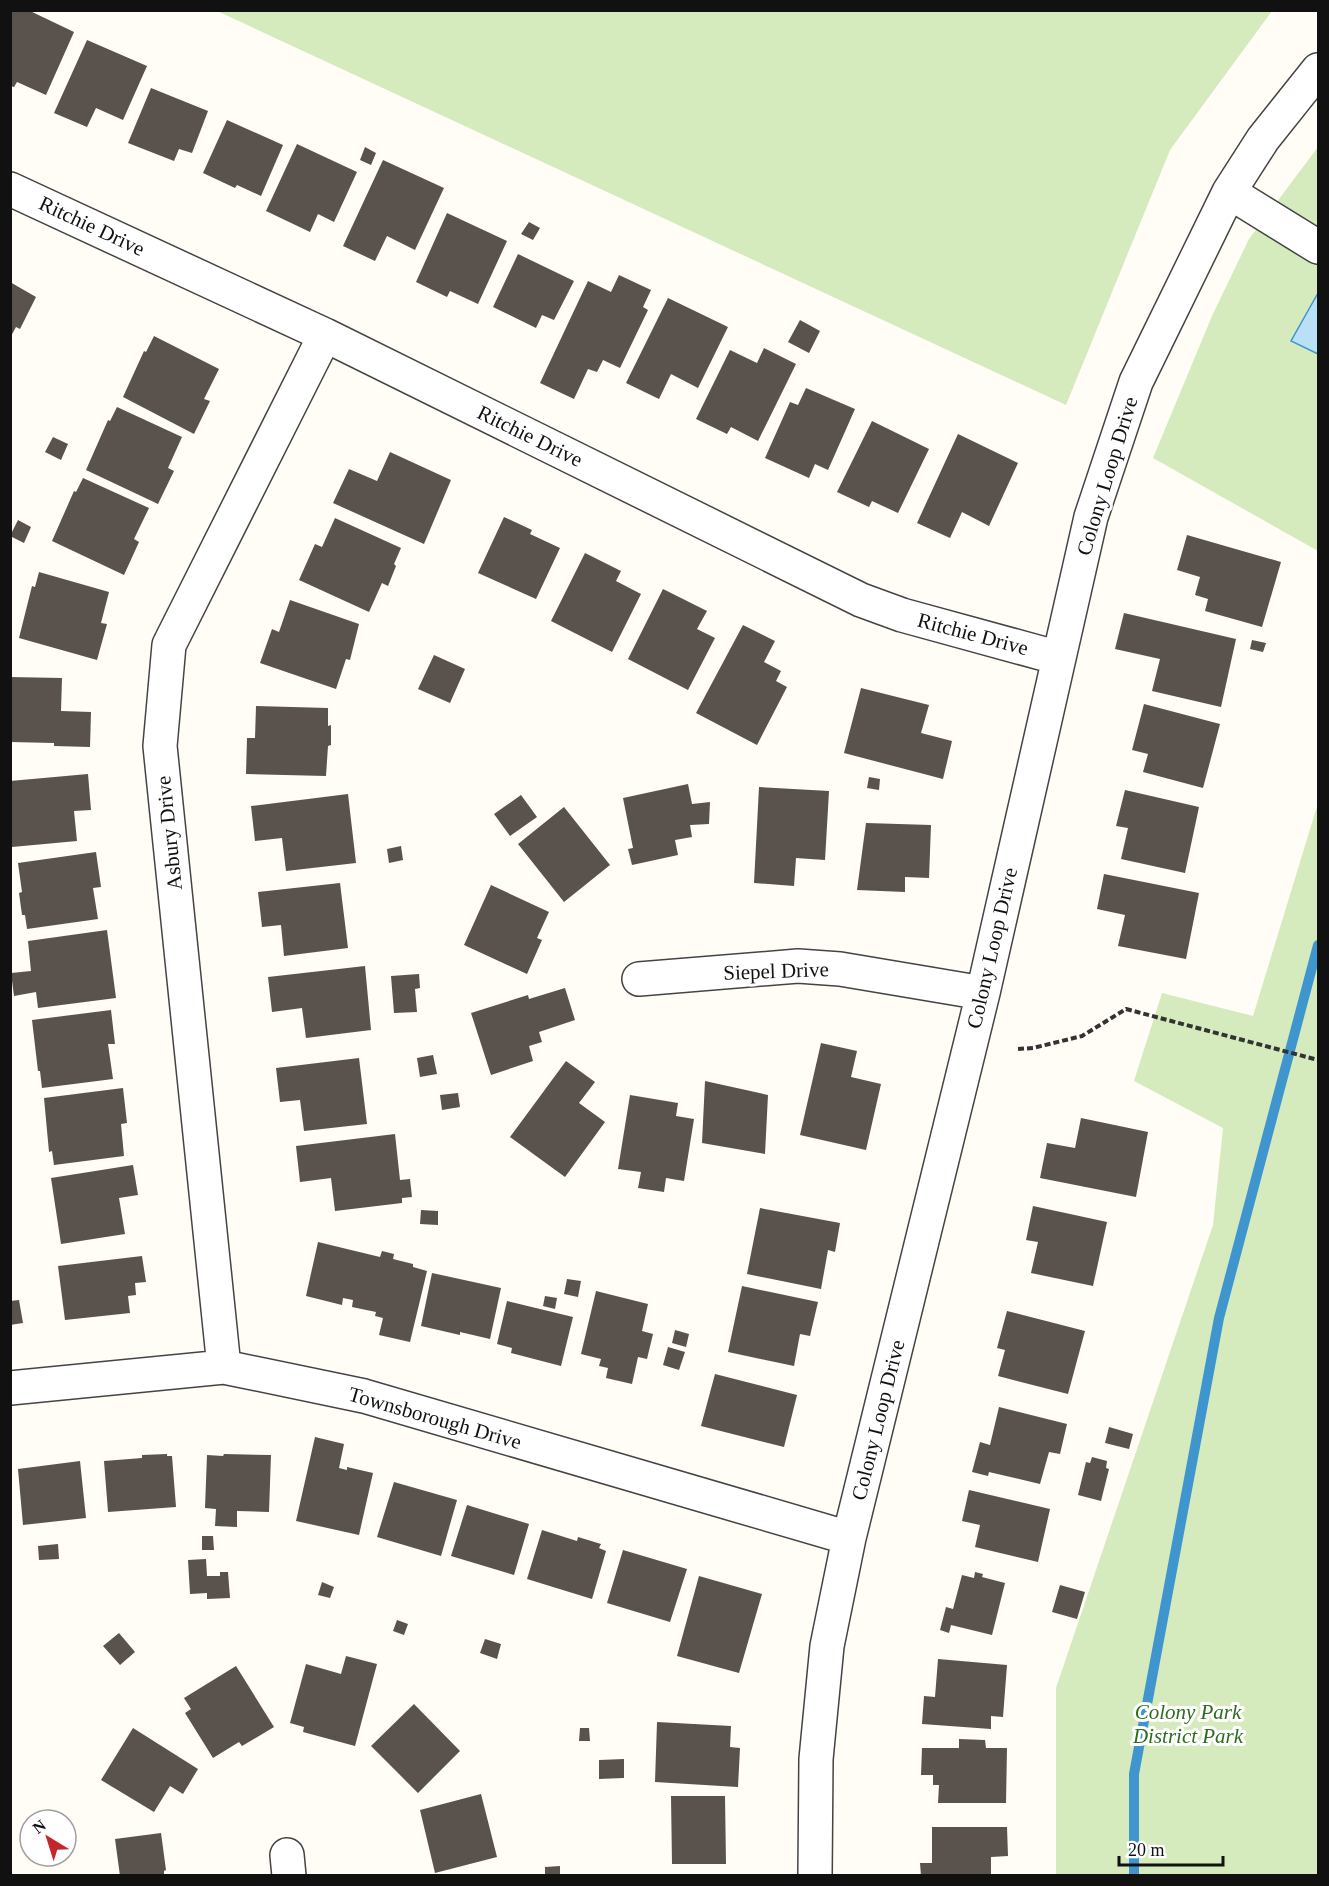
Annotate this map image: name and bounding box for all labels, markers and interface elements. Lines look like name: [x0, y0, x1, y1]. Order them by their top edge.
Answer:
street label: Ritchie Drive: [35, 191, 149, 261]
street label: Colony Loop Drive: [1071, 394, 1143, 558]
street label: Ritchie Drive: [474, 400, 586, 472]
street label: Ritchie Drive: [915, 608, 1031, 660]
street label: Asbury Drive: [151, 775, 187, 891]
street label: Colony Loop Drive: [962, 865, 1022, 1031]
street label: Siepel Drive: [723, 957, 829, 985]
street label: Colony Loop Drive: [846, 1337, 910, 1503]
street label: Townsborough Drive: [346, 1382, 524, 1454]
park label: Colony Park District Park: [1132, 1700, 1244, 1748]
north arrow: [18, 1808, 78, 1868]
text: N: [29, 1816, 49, 1837]
scale bar: [1119, 1829, 1222, 1867]
text: 20 m: [1128, 1840, 1165, 1860]

